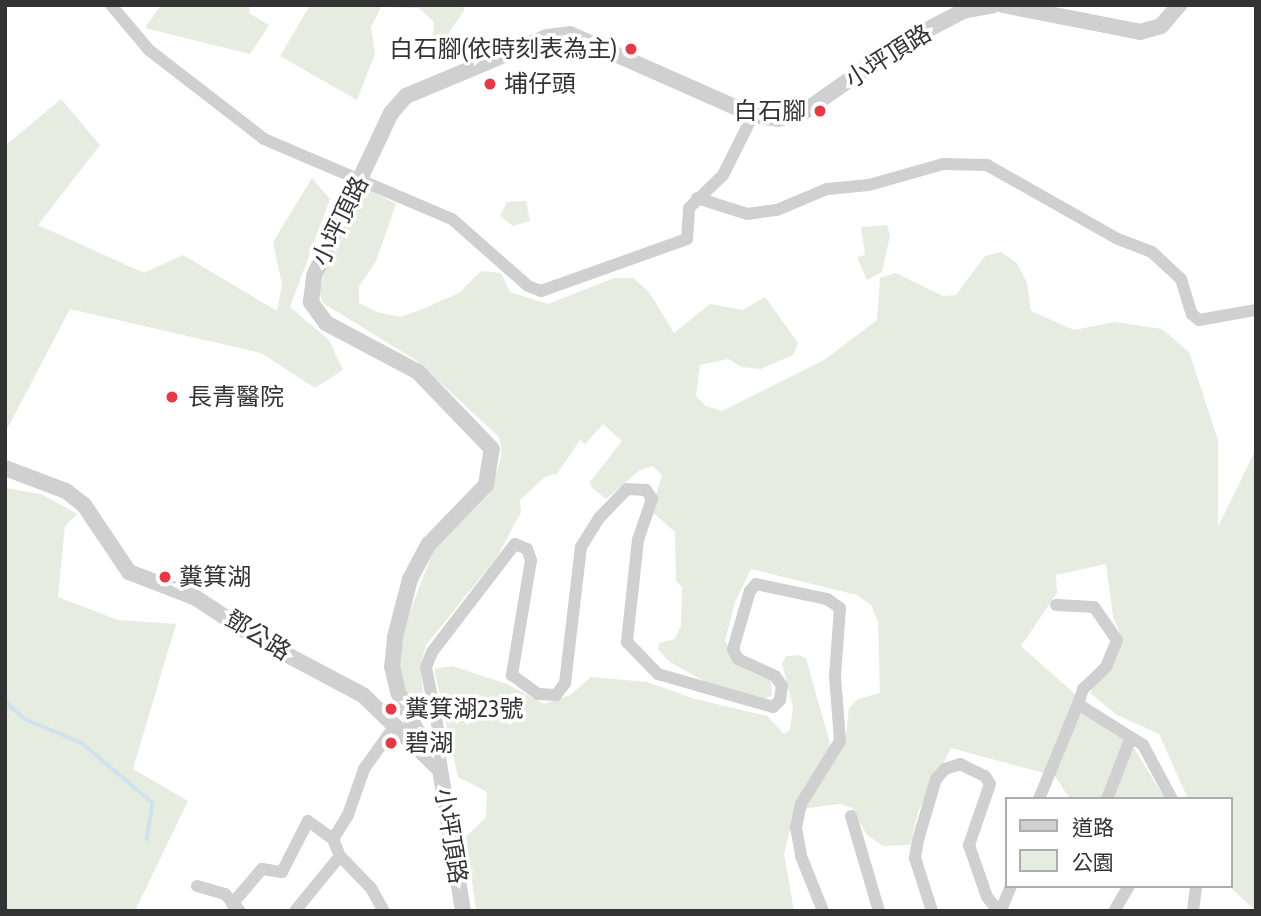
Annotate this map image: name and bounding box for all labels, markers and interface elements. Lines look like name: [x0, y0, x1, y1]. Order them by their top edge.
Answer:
street label: 小坪頂路: [840, 18, 936, 94]
place label: 白石腳(依時刻表為主): [389, 35, 617, 63]
marker: 白石腳(依時刻表為主): [623, 41, 639, 57]
place label: 埔仔頭: [504, 70, 576, 98]
marker: 埔仔頭: [482, 76, 498, 92]
place label: 白石腳: [734, 97, 806, 125]
marker: 白石腳: [812, 103, 828, 119]
street label: 小坪頂路: [306, 172, 374, 270]
place label: 長青醫院: [188, 383, 284, 411]
marker: 長青醫院: [162, 387, 182, 407]
place label: 糞箕湖: [179, 563, 251, 591]
marker: 糞箕湖: [157, 569, 173, 585]
street label: 鄧公路: [220, 604, 296, 666]
place label: 糞箕湖23號: [405, 695, 524, 723]
marker: 糞箕湖23號: [383, 701, 399, 717]
place label: 碧湖: [405, 729, 453, 757]
marker: 碧湖: [383, 735, 399, 751]
street label: 小坪頂路: [429, 786, 473, 886]
legend: [1006, 797, 1233, 888]
text: 道路: [1072, 815, 1114, 839]
text: 公園: [1072, 850, 1114, 874]

